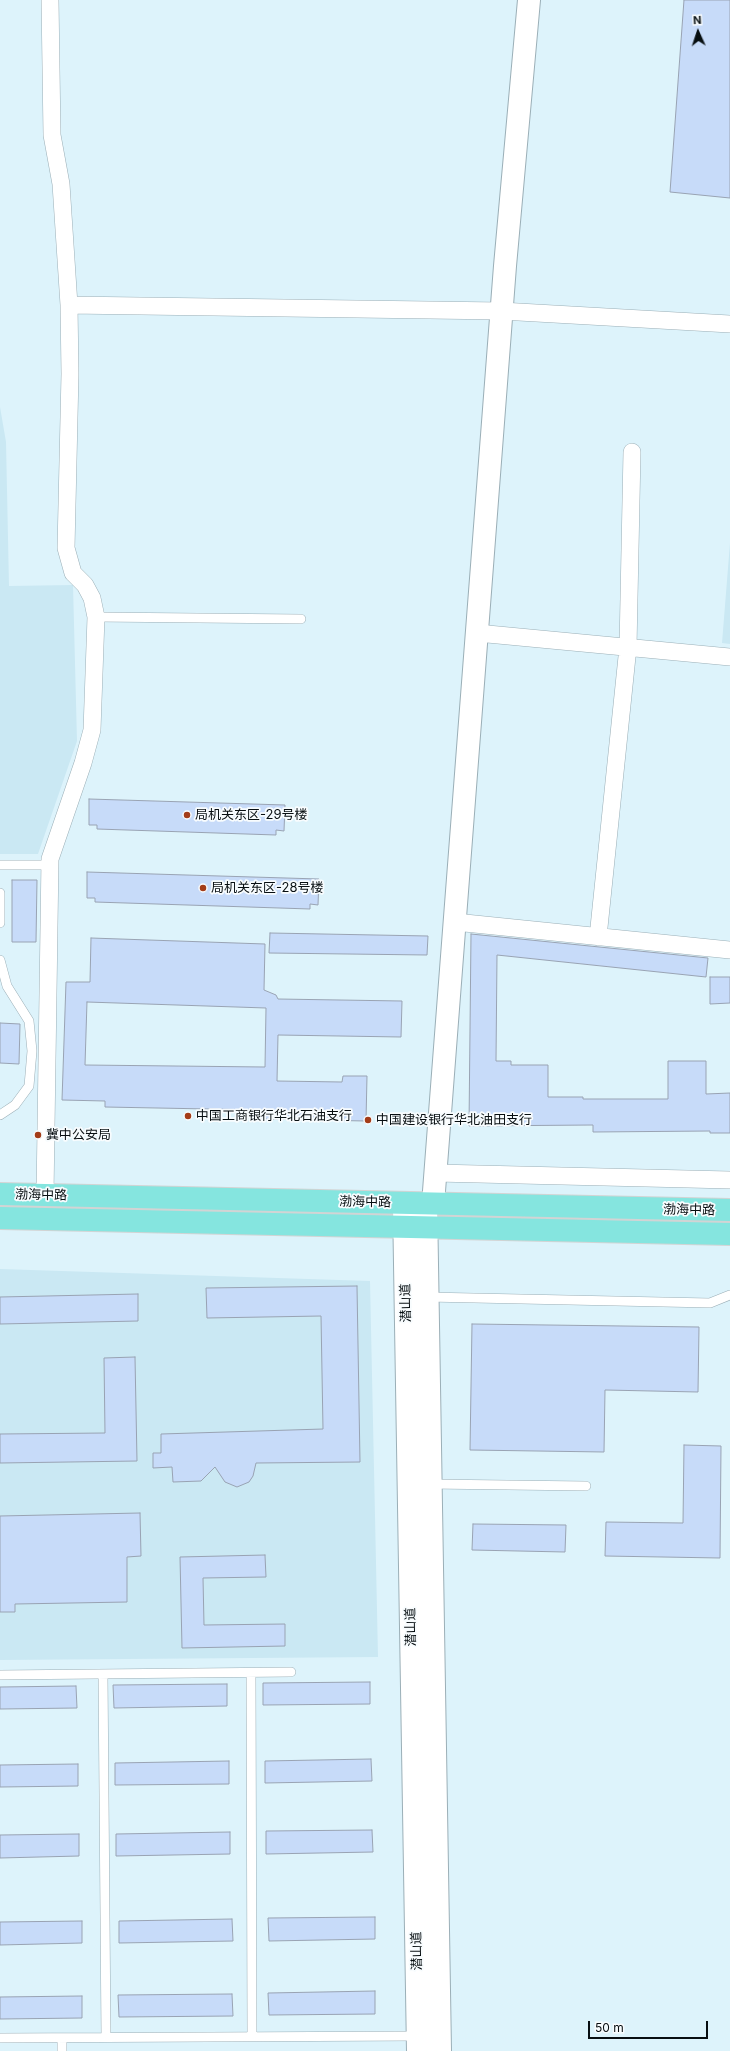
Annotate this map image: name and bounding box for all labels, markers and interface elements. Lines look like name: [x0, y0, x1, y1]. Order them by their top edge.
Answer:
north arrow: [678, 12, 718, 52]
text: N: [693, 13, 702, 27]
place label: 局机关东区-29号楼: [195, 807, 308, 823]
marker: 局机关东区-29号楼: [182, 810, 192, 820]
place label: 局机关东区-28号楼: [211, 880, 324, 896]
marker: 局机关东区-28号楼: [198, 883, 208, 893]
place label: 中国工商银行华北石油支行: [196, 1108, 352, 1124]
marker: 中国工商银行华北石油支行: [183, 1111, 193, 1121]
place label: 中国建设银行华北油田支行: [376, 1112, 532, 1128]
marker: 中国建设银行华北油田支行: [363, 1115, 373, 1125]
place label: 冀中公安局: [46, 1127, 111, 1143]
marker: 冀中公安局: [33, 1130, 43, 1140]
street label: 渤海中路: [15, 1187, 67, 1203]
street label: 渤海中路: [339, 1194, 391, 1210]
street label: 渤海中路: [663, 1202, 715, 1218]
street label: 潜山道: [398, 1283, 414, 1323]
street label: 潜山道: [403, 1607, 419, 1647]
street label: 潜山道: [409, 1931, 425, 1971]
scale bar: [590, 2013, 710, 2039]
text: 50 m: [595, 2020, 624, 2035]

